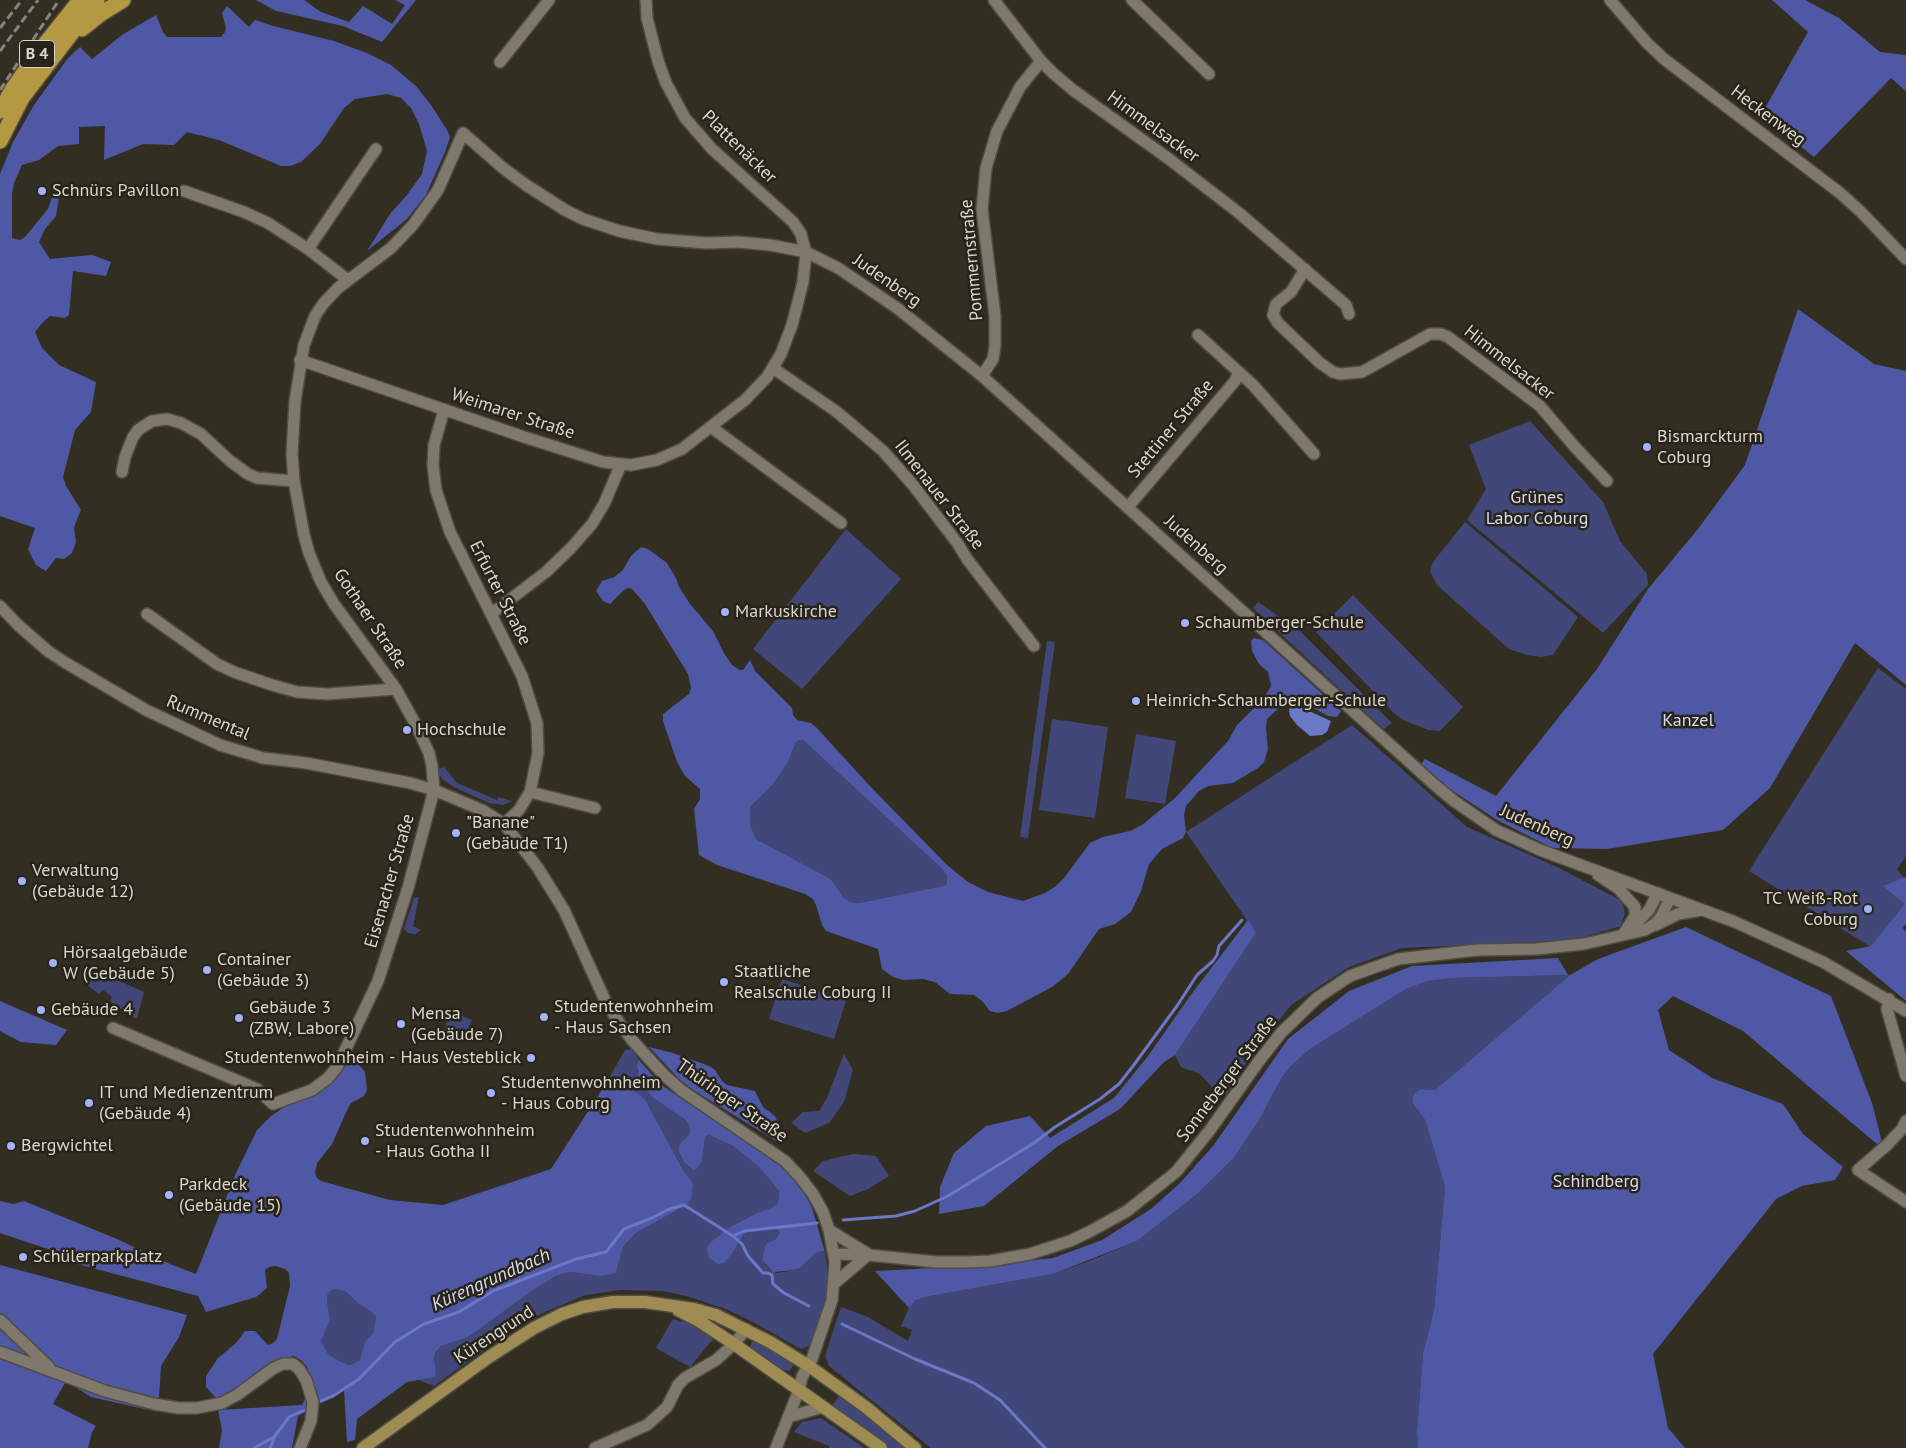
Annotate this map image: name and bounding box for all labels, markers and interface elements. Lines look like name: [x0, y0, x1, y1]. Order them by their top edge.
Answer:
road number: B 4: [20, 41, 54, 68]
street label: Heckenweg: [1726, 81, 1810, 151]
street label: Himmelsacker: [1103, 86, 1203, 168]
street label: Plattenäcker: [697, 106, 781, 188]
place label: Schnürs Pavillon: [52, 180, 179, 202]
marker: Schnürs Pavillon: [36, 185, 48, 197]
street label: Pommernstraße: [956, 198, 988, 322]
street label: Judenberg: [849, 250, 925, 312]
street label: Himmelsacker: [1459, 321, 1559, 405]
street label: Stettiner Straße: [1123, 375, 1219, 483]
street label: Weimarer Straße: [449, 384, 577, 444]
place label: Bismarckturm Coburg: [1657, 426, 1763, 468]
street label: Ilmenauer Straße: [889, 436, 989, 554]
marker: Bismarckturm Coburg: [1641, 441, 1653, 453]
park label: Grünes Labor Coburg: [1486, 487, 1588, 530]
street label: Judenberg: [1160, 511, 1232, 579]
street label: Erfurter Straße: [464, 537, 536, 649]
street label: Gothaer Straße: [329, 565, 411, 673]
place label: Markuskirche: [735, 601, 837, 623]
marker: Markuskirche: [719, 606, 731, 618]
place label: Schaumberger-Schule: [1195, 612, 1364, 634]
marker: Schaumberger-Schule: [1179, 617, 1191, 629]
place label: Heinrich-Schaumberger-Schule: [1146, 690, 1386, 712]
street label: Rummental: [163, 691, 253, 745]
marker: Heinrich-Schaumberger-Schule: [1130, 695, 1142, 707]
park label: Kanzel: [1662, 710, 1714, 732]
place label: Hochschule: [417, 719, 506, 741]
marker: Hochschule: [401, 724, 413, 736]
street label: Judenberg: [1497, 800, 1577, 852]
street label: Eisenacher Straße: [361, 811, 419, 951]
place label: "Banane" (Gebäude T1): [466, 812, 568, 854]
marker: "Banane" (Gebäude T1): [450, 827, 462, 839]
place label: Verwaltung (Gebäude 12): [32, 860, 134, 902]
marker: Verwaltung (Gebäude 12): [16, 875, 28, 887]
place label: TC Weiß-Rot Coburg: [1763, 888, 1858, 931]
marker: TC Weiß-Rot Coburg: [1862, 903, 1874, 915]
place label: Hörsaalgebäude W (Gebäude 5): [63, 942, 188, 984]
place label: Container (Gebäude 3): [217, 949, 309, 992]
marker: Hörsaalgebäude W (Gebäude 5): [47, 957, 59, 969]
place label: Staatliche Realschule Coburg II: [734, 961, 891, 1004]
marker: Container (Gebäude 3): [201, 964, 213, 976]
marker: Staatliche Realschule Coburg II: [718, 976, 730, 988]
place label: Studentenwohnheim - Haus Sachsen: [554, 996, 714, 1038]
place label: Gebäude 3 (ZBW, Labore): [249, 997, 354, 1040]
place label: Gebäude 4: [51, 999, 133, 1021]
place label: Mensa (Gebäude 7): [411, 1003, 503, 1046]
marker: Gebäude 4: [35, 1004, 47, 1016]
marker: Studentenwohnheim - Haus Sachsen: [538, 1011, 550, 1023]
street label: Sonneberger Straße: [1172, 1011, 1282, 1147]
marker: Gebäude 3 (ZBW, Labore): [233, 1012, 245, 1024]
marker: Mensa (Gebäude 7): [395, 1018, 407, 1030]
place label: Studentenwohnheim - Haus Vesteblick: [225, 1047, 521, 1069]
marker: Studentenwohnheim - Haus Vesteblick: [525, 1052, 537, 1064]
street label: Thüringer Straße: [672, 1055, 792, 1147]
place label: Studentenwohnheim - Haus Coburg: [501, 1072, 661, 1114]
place label: IT und Medienzentrum (Gebäude 4): [99, 1082, 273, 1124]
marker: Studentenwohnheim - Haus Coburg: [485, 1087, 497, 1099]
marker: IT und Medienzentrum (Gebäude 4): [83, 1097, 95, 1109]
place label: Studentenwohnheim - Haus Gotha II: [375, 1120, 535, 1162]
place label: Bergwichtel: [21, 1135, 113, 1157]
marker: Studentenwohnheim - Haus Gotha II: [359, 1135, 371, 1147]
marker: Bergwichtel: [5, 1140, 17, 1152]
park label: Schindberg: [1553, 1171, 1639, 1193]
place label: Parkdeck (Gebäude 15): [179, 1174, 281, 1216]
marker: Parkdeck (Gebäude 15): [163, 1189, 175, 1201]
water label: Kürengrundbach: [428, 1244, 554, 1316]
place label: Schülerparkplatz: [33, 1246, 162, 1268]
marker: Schülerparkplatz: [17, 1251, 29, 1263]
street label: Kürengrund: [450, 1301, 538, 1369]

